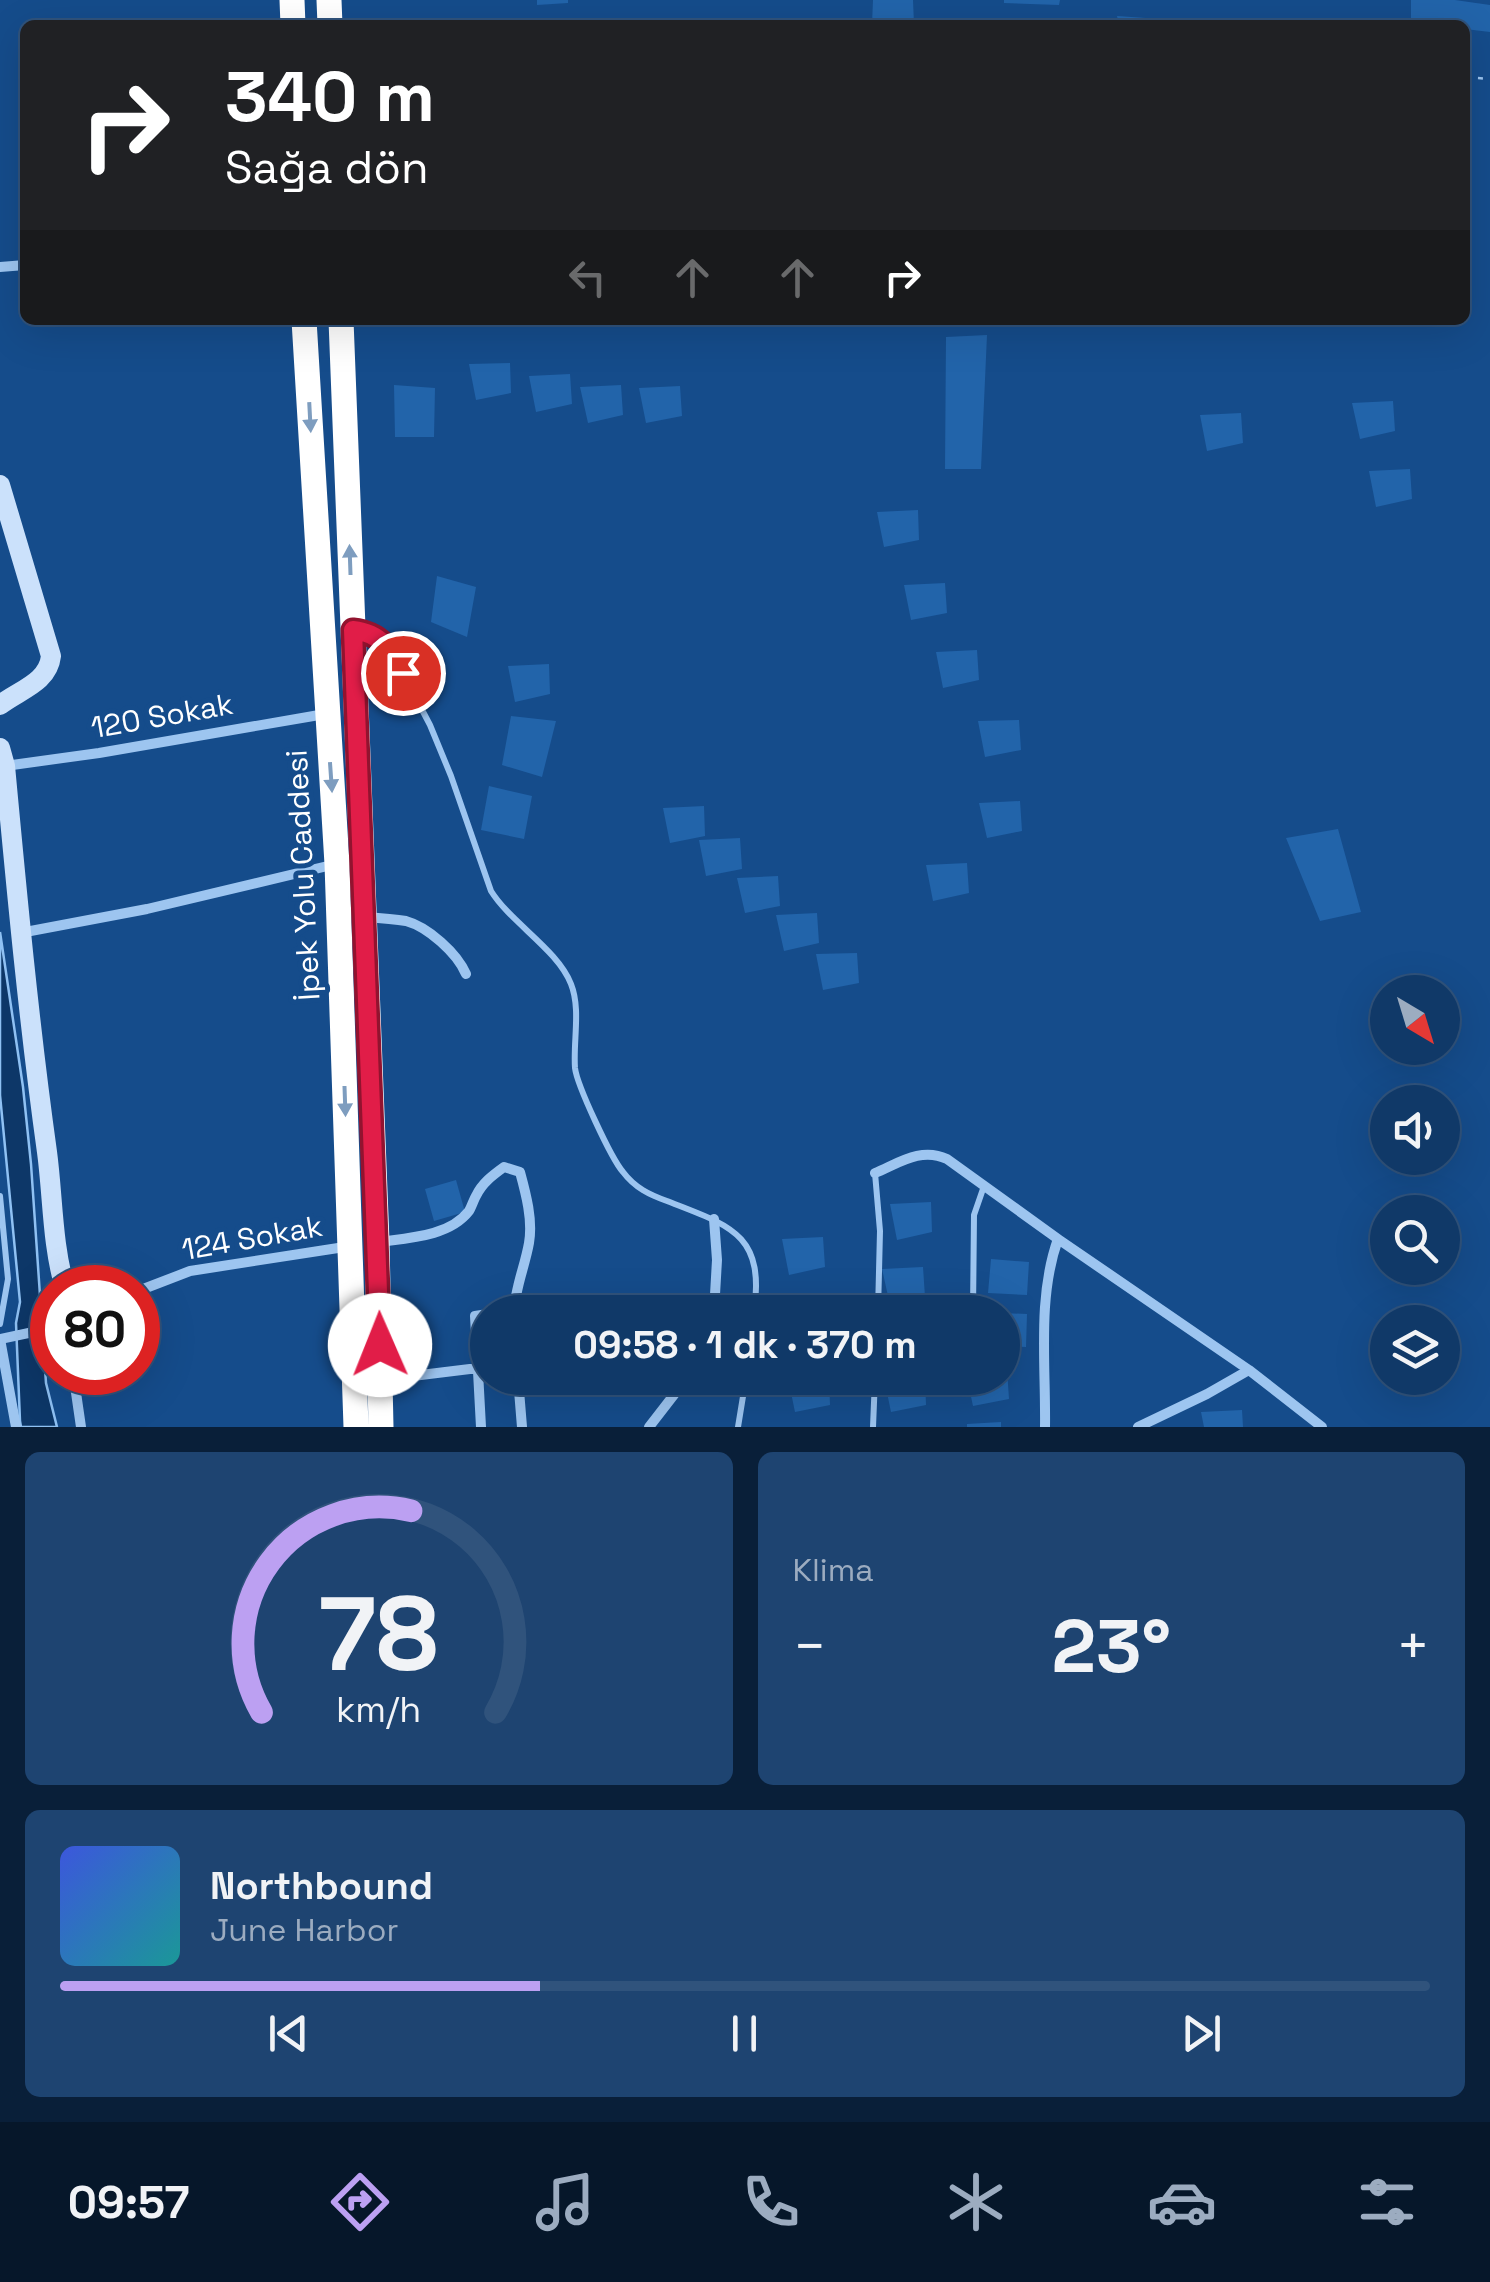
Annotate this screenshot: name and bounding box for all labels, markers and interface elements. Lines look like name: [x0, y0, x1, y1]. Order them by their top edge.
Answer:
text: 340 m: [225, 52, 435, 141]
icon: right: [60, 60, 190, 190]
text: Sağa dön: [225, 139, 429, 196]
icon: left: [560, 250, 615, 305]
icon: ahead: [665, 250, 720, 305]
icon: ahead: [770, 250, 825, 305]
icon: right: [875, 250, 930, 305]
one-way arrow: [302, 402, 318, 434]
one-way arrow: [342, 544, 358, 576]
pin: [361, 631, 446, 716]
icon: arrive: [376, 646, 431, 701]
street label: 120 Sokak: [88, 684, 236, 747]
street label: İpek Yolu Caddesi: [276, 749, 329, 1001]
one-way arrow: [323, 761, 339, 793]
north arrow: [1370, 975, 1460, 1065]
map controls: [1370, 975, 1460, 1395]
button: sound: [1370, 1085, 1460, 1175]
one-way arrow: [338, 1086, 354, 1118]
button: search: [1370, 1195, 1460, 1285]
street label: 124 Sokak: [178, 1206, 325, 1269]
speed limit sign: 80: [30, 1265, 160, 1395]
position arrow: [328, 1293, 432, 1397]
button: layers: [1370, 1305, 1460, 1395]
text: 09:58 · 1 dk · 370 m: [573, 1321, 917, 1369]
text: Klima: [793, 1550, 874, 1590]
text: 78: [319, 1568, 439, 1700]
text: 23°: [1051, 1598, 1171, 1694]
text: −: [793, 1611, 827, 1681]
text: +: [1396, 1611, 1430, 1681]
text: km/h: [336, 1687, 421, 1732]
text: Northbound: [210, 1862, 433, 1910]
text: June Harbor: [210, 1910, 398, 1950]
icon: previous: [261, 2006, 316, 2061]
icon: pause: [717, 2006, 772, 2061]
icon: next: [1174, 2006, 1229, 2061]
icon: directions: [325, 2167, 395, 2237]
icon: music: [530, 2167, 600, 2237]
icon: phone: [736, 2167, 806, 2237]
icon: climate: [941, 2167, 1011, 2237]
icon: car: [1147, 2167, 1217, 2237]
icon: filters: [1352, 2167, 1422, 2237]
text: 09:57: [68, 2174, 190, 2231]

